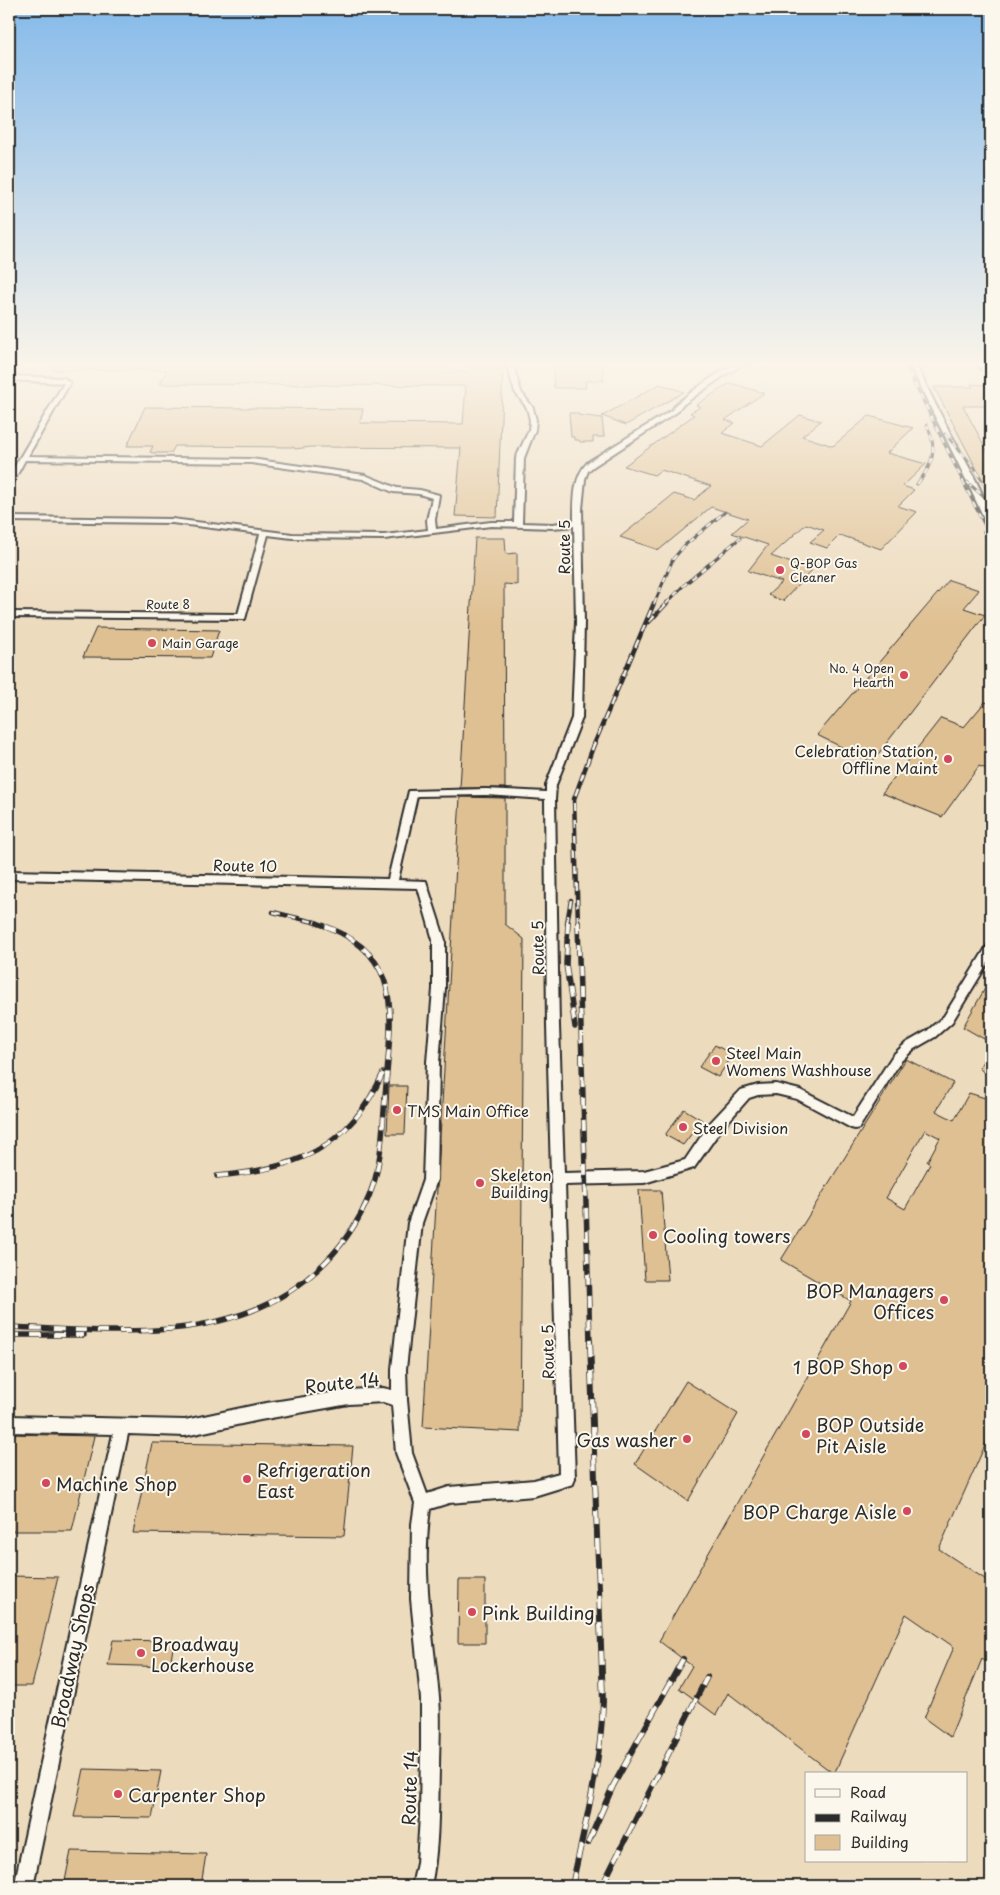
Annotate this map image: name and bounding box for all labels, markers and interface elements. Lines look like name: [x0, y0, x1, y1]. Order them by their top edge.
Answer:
street label: Route 5: [552, 520, 575, 574]
place label: Q-BOP Gas Cleaner: [790, 554, 858, 586]
marker: Q-BOP Gas Cleaner: [774, 564, 786, 576]
street label: Route 8: [146, 595, 190, 613]
place label: Main Garage: [162, 634, 239, 652]
marker: Main Garage: [146, 637, 158, 649]
place label: No. 4 Open Hearth: [829, 659, 894, 691]
marker: No. 4 Open Hearth: [898, 669, 910, 681]
place label: Celebration Station, Offline Maint: [795, 739, 938, 779]
marker: Celebration Station, Offline Maint: [942, 753, 954, 765]
street label: Route 10: [213, 853, 277, 877]
street label: Route 5: [525, 920, 549, 976]
place label: Steel Main Womens Washhouse: [726, 1041, 872, 1081]
marker: Steel Main Womens Washhouse: [710, 1055, 722, 1067]
place label: TMS Main Office: [407, 1099, 529, 1122]
marker: TMS Main Office: [391, 1104, 403, 1116]
place label: Steel Division: [693, 1116, 788, 1139]
marker: Steel Division: [677, 1121, 689, 1133]
place label: Skeleton Building: [490, 1163, 552, 1203]
marker: Skeleton Building: [474, 1177, 486, 1189]
place label: Cooling towers: [663, 1222, 791, 1249]
marker: Cooling towers: [647, 1229, 659, 1241]
place label: BOP Managers Offices: [806, 1277, 934, 1325]
marker: BOP Managers Offices: [938, 1294, 950, 1306]
street label: Route 5: [535, 1324, 559, 1380]
place label: 1 BOP Shop: [793, 1353, 893, 1380]
marker: 1 BOP Shop: [897, 1360, 909, 1372]
street label: Route 14: [303, 1365, 381, 1399]
place label: BOP Outside Pit Aisle: [816, 1411, 924, 1459]
place label: Gas washer: [576, 1426, 678, 1453]
marker: BOP Outside Pit Aisle: [800, 1428, 812, 1440]
marker: Gas washer: [681, 1433, 693, 1445]
place label: Refrigeration East: [257, 1456, 371, 1504]
place label: Machine Shop: [56, 1470, 177, 1497]
marker: Refrigeration East: [241, 1473, 253, 1485]
marker: Machine Shop: [40, 1477, 52, 1489]
place label: BOP Charge Aisle: [742, 1498, 897, 1525]
marker: BOP Charge Aisle: [901, 1505, 913, 1517]
street label: Broadway Shops: [44, 1581, 100, 1731]
place label: Pink Building: [482, 1599, 595, 1626]
marker: Pink Building: [466, 1606, 478, 1618]
place label: Broadway Lockerhouse: [151, 1630, 255, 1678]
marker: Broadway Lockerhouse: [135, 1647, 147, 1659]
street label: Route 14: [394, 1750, 424, 1826]
legend: [805, 1772, 968, 1862]
text: Road: [850, 1780, 886, 1803]
place label: Carpenter Shop: [128, 1781, 266, 1808]
marker: Carpenter Shop: [112, 1788, 124, 1800]
text: Railway: [850, 1804, 907, 1827]
text: Building: [850, 1830, 909, 1853]

